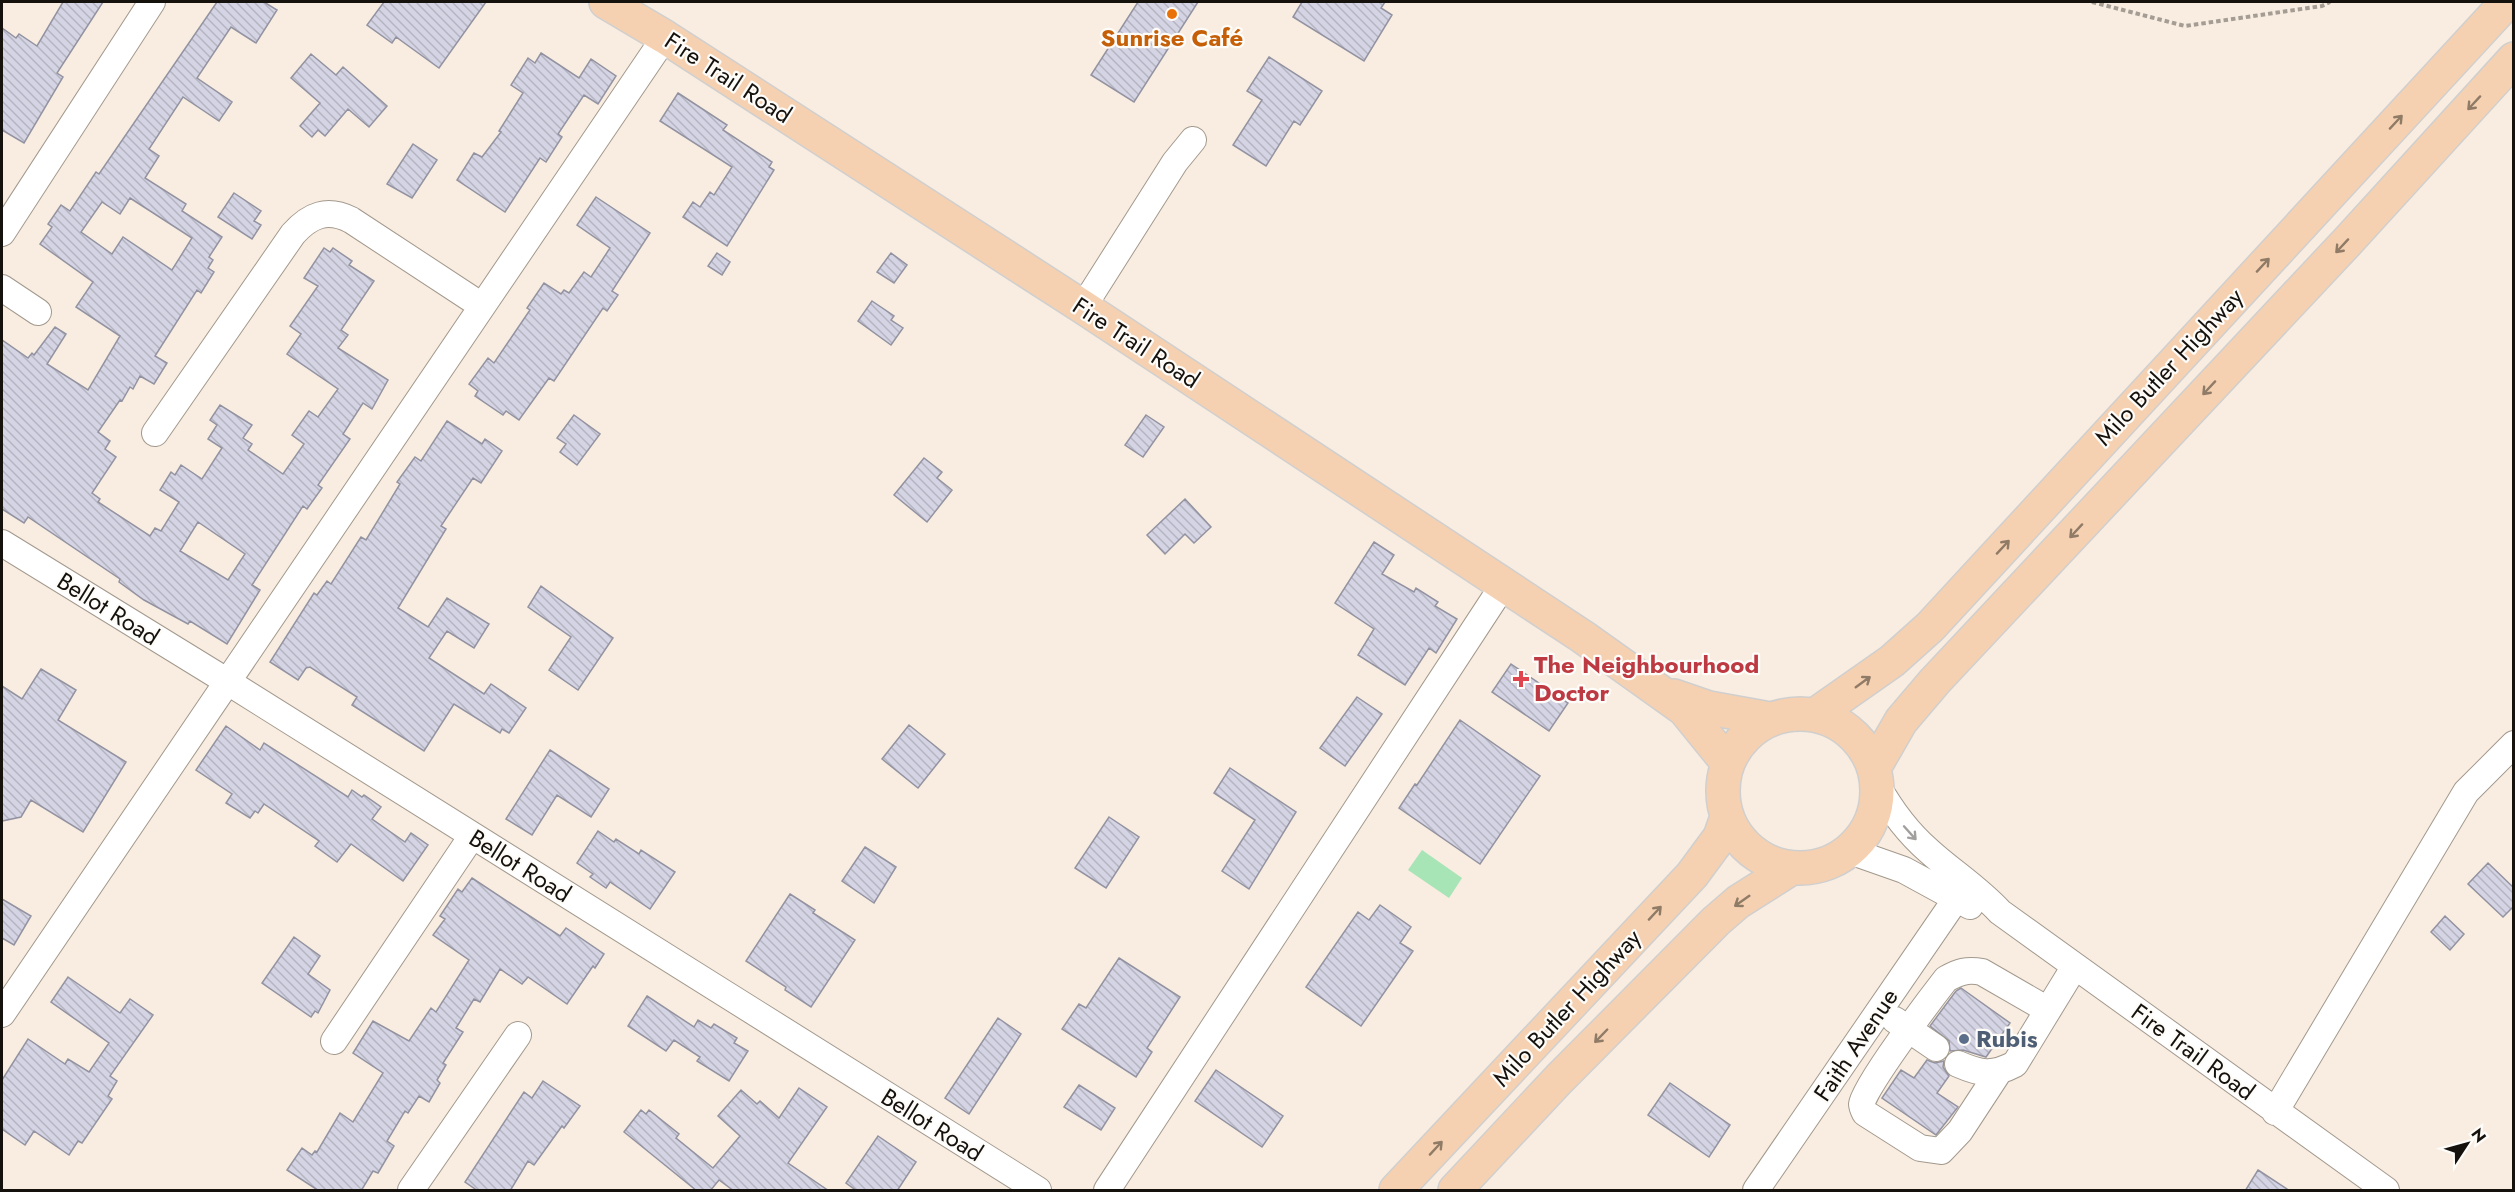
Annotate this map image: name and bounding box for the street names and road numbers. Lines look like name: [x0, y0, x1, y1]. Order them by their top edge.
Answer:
street label: Fire Trail Road: [658, 23, 799, 132]
street label: Milo Butler Highway: [2086, 280, 2251, 453]
street label: Fire Trail Road: [1066, 288, 1207, 397]
street label: Bellot Road: [50, 563, 166, 654]
street label: Bellot Road: [462, 820, 578, 911]
street label: Milo Butler Highway: [1484, 921, 1649, 1094]
street label: Faith Avenue: [1805, 981, 1906, 1108]
street label: Fire Trail Road: [2124, 995, 2262, 1108]
street label: Bellot Road: [874, 1079, 990, 1170]

